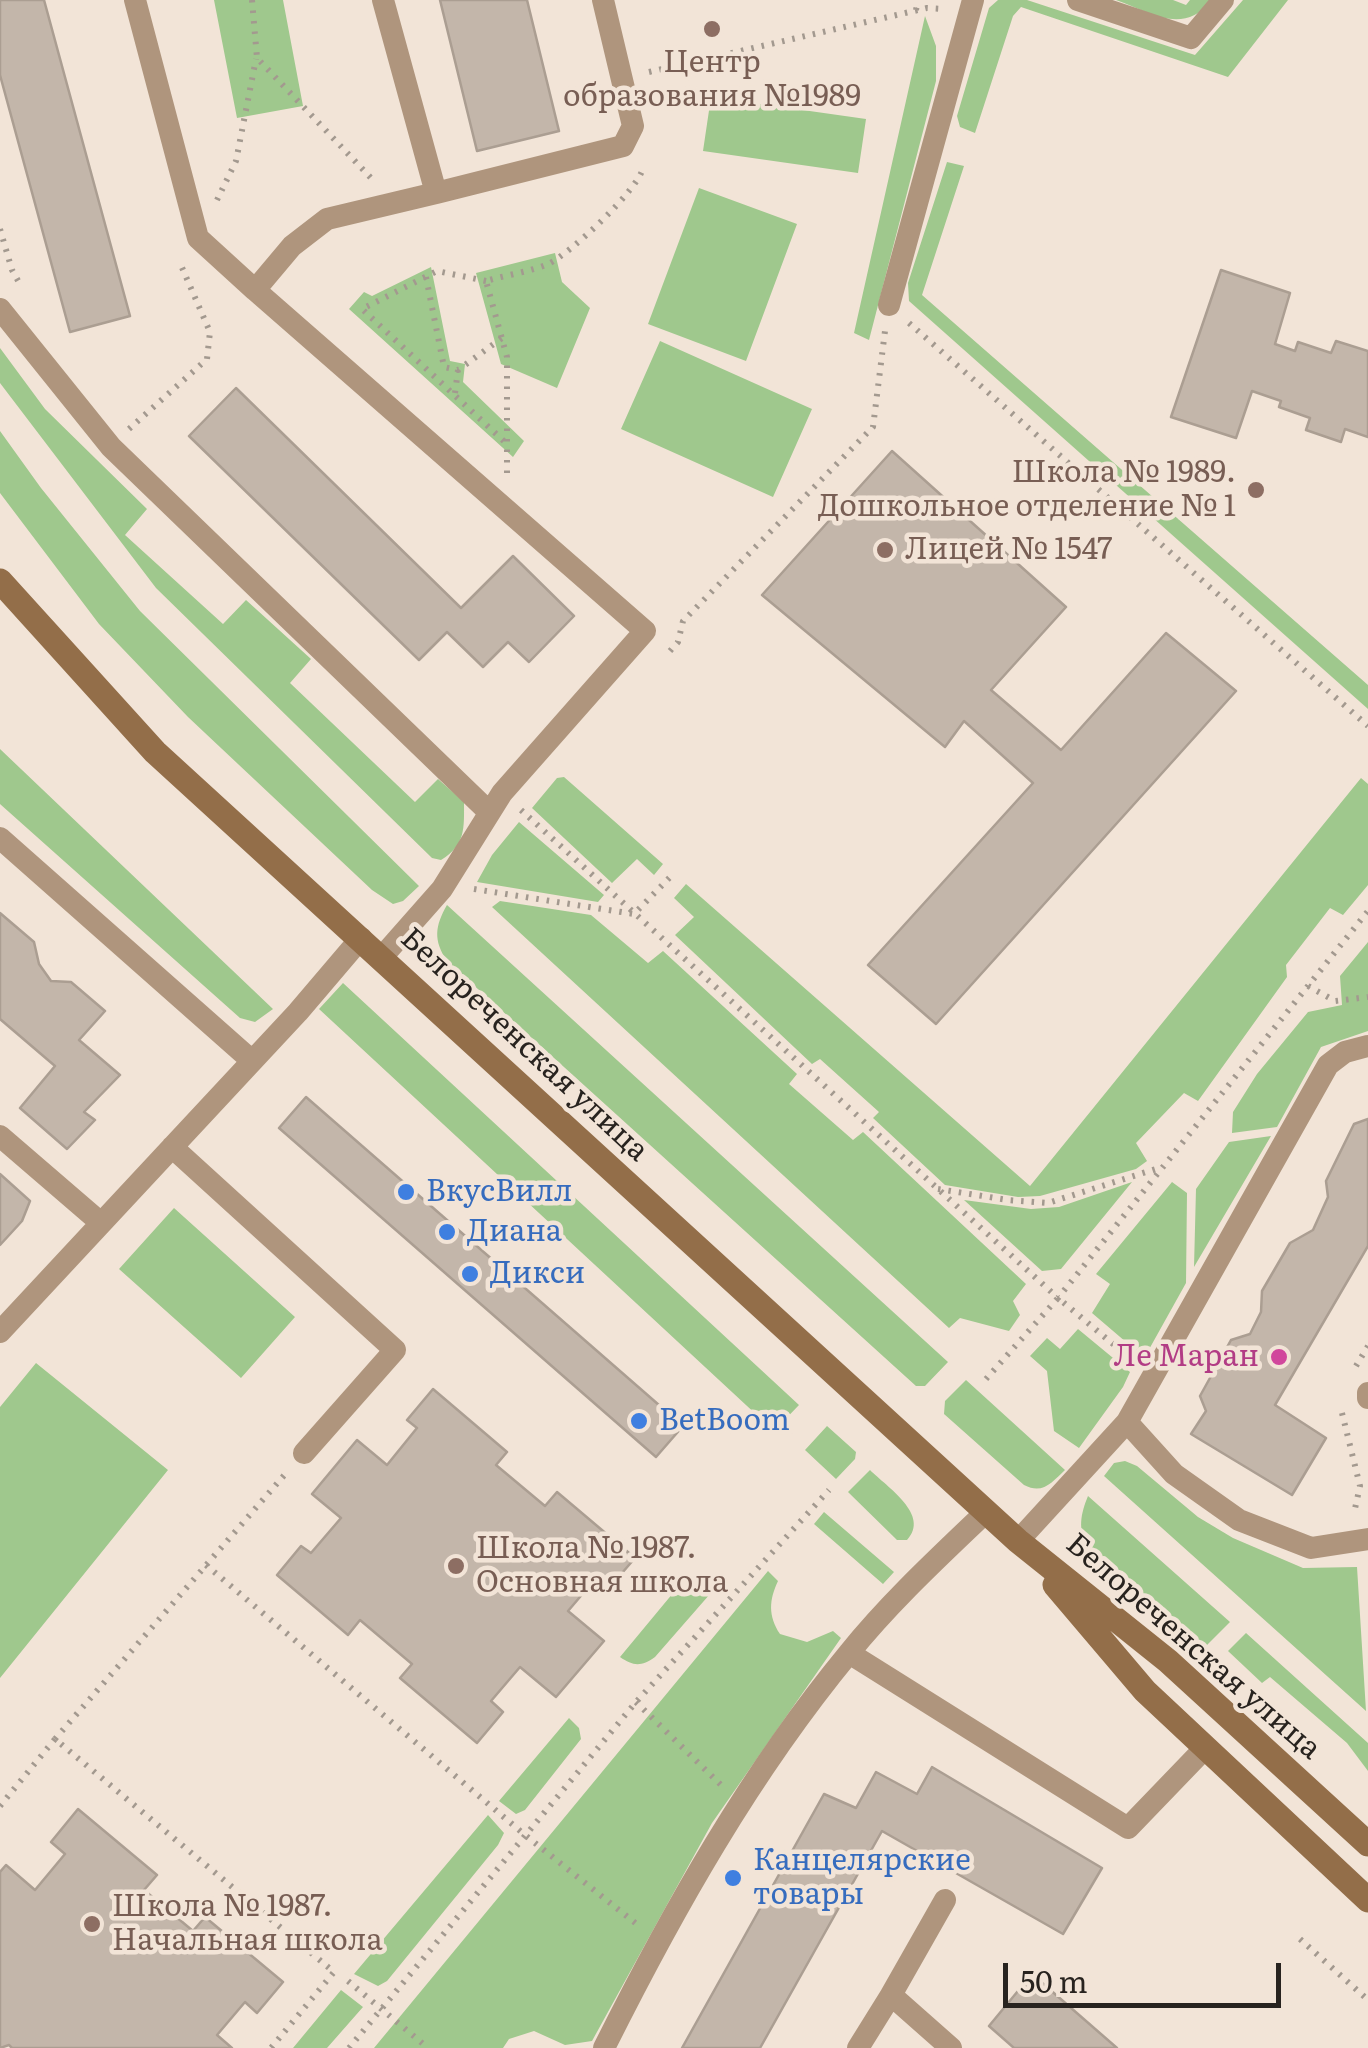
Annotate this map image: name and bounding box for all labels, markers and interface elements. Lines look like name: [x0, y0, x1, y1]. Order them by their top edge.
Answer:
marker: Центр образования №1989: [701, 18, 723, 40]
place label: Центр образования №1989: [563, 45, 861, 116]
place label: Школа № 1989. Дошкольное отделение № 1: [818, 455, 1236, 526]
marker: Школа № 1989. Дошкольное отделение № 1: [1245, 479, 1267, 501]
place label: Лицей № 1547: [905, 532, 1112, 568]
marker: Лицей № 1547: [874, 539, 896, 561]
street label: Белореченская улица: [393, 921, 655, 1169]
place label: ВкусВилл: [426, 1174, 572, 1210]
marker: ВкусВилл: [395, 1181, 417, 1203]
place label: Диана: [467, 1214, 562, 1250]
marker: Диана: [436, 1221, 458, 1243]
place label: Дикси: [490, 1256, 585, 1292]
marker: Дикси: [459, 1263, 481, 1285]
place label: Ле Маран: [1114, 1339, 1259, 1375]
marker: Ле Маран: [1268, 1346, 1290, 1368]
place label: BetBoom: [659, 1403, 790, 1439]
marker: BetBoom: [628, 1410, 650, 1432]
street label: Белореченская улица: [1058, 1527, 1328, 1767]
place label: Школа № 1987. Основная школа: [476, 1531, 728, 1602]
marker: Школа № 1987. Основная школа: [445, 1555, 467, 1577]
place label: Канцелярские товары: [753, 1843, 971, 1914]
marker: Канцелярские товары: [722, 1867, 744, 1889]
place label: Школа № 1987. Начальная школа: [112, 1889, 383, 1960]
marker: Школа № 1987. Начальная школа: [81, 1913, 103, 1935]
scale bar: [1008, 1943, 1286, 2005]
text: 50 m: [1020, 1958, 1088, 2002]

